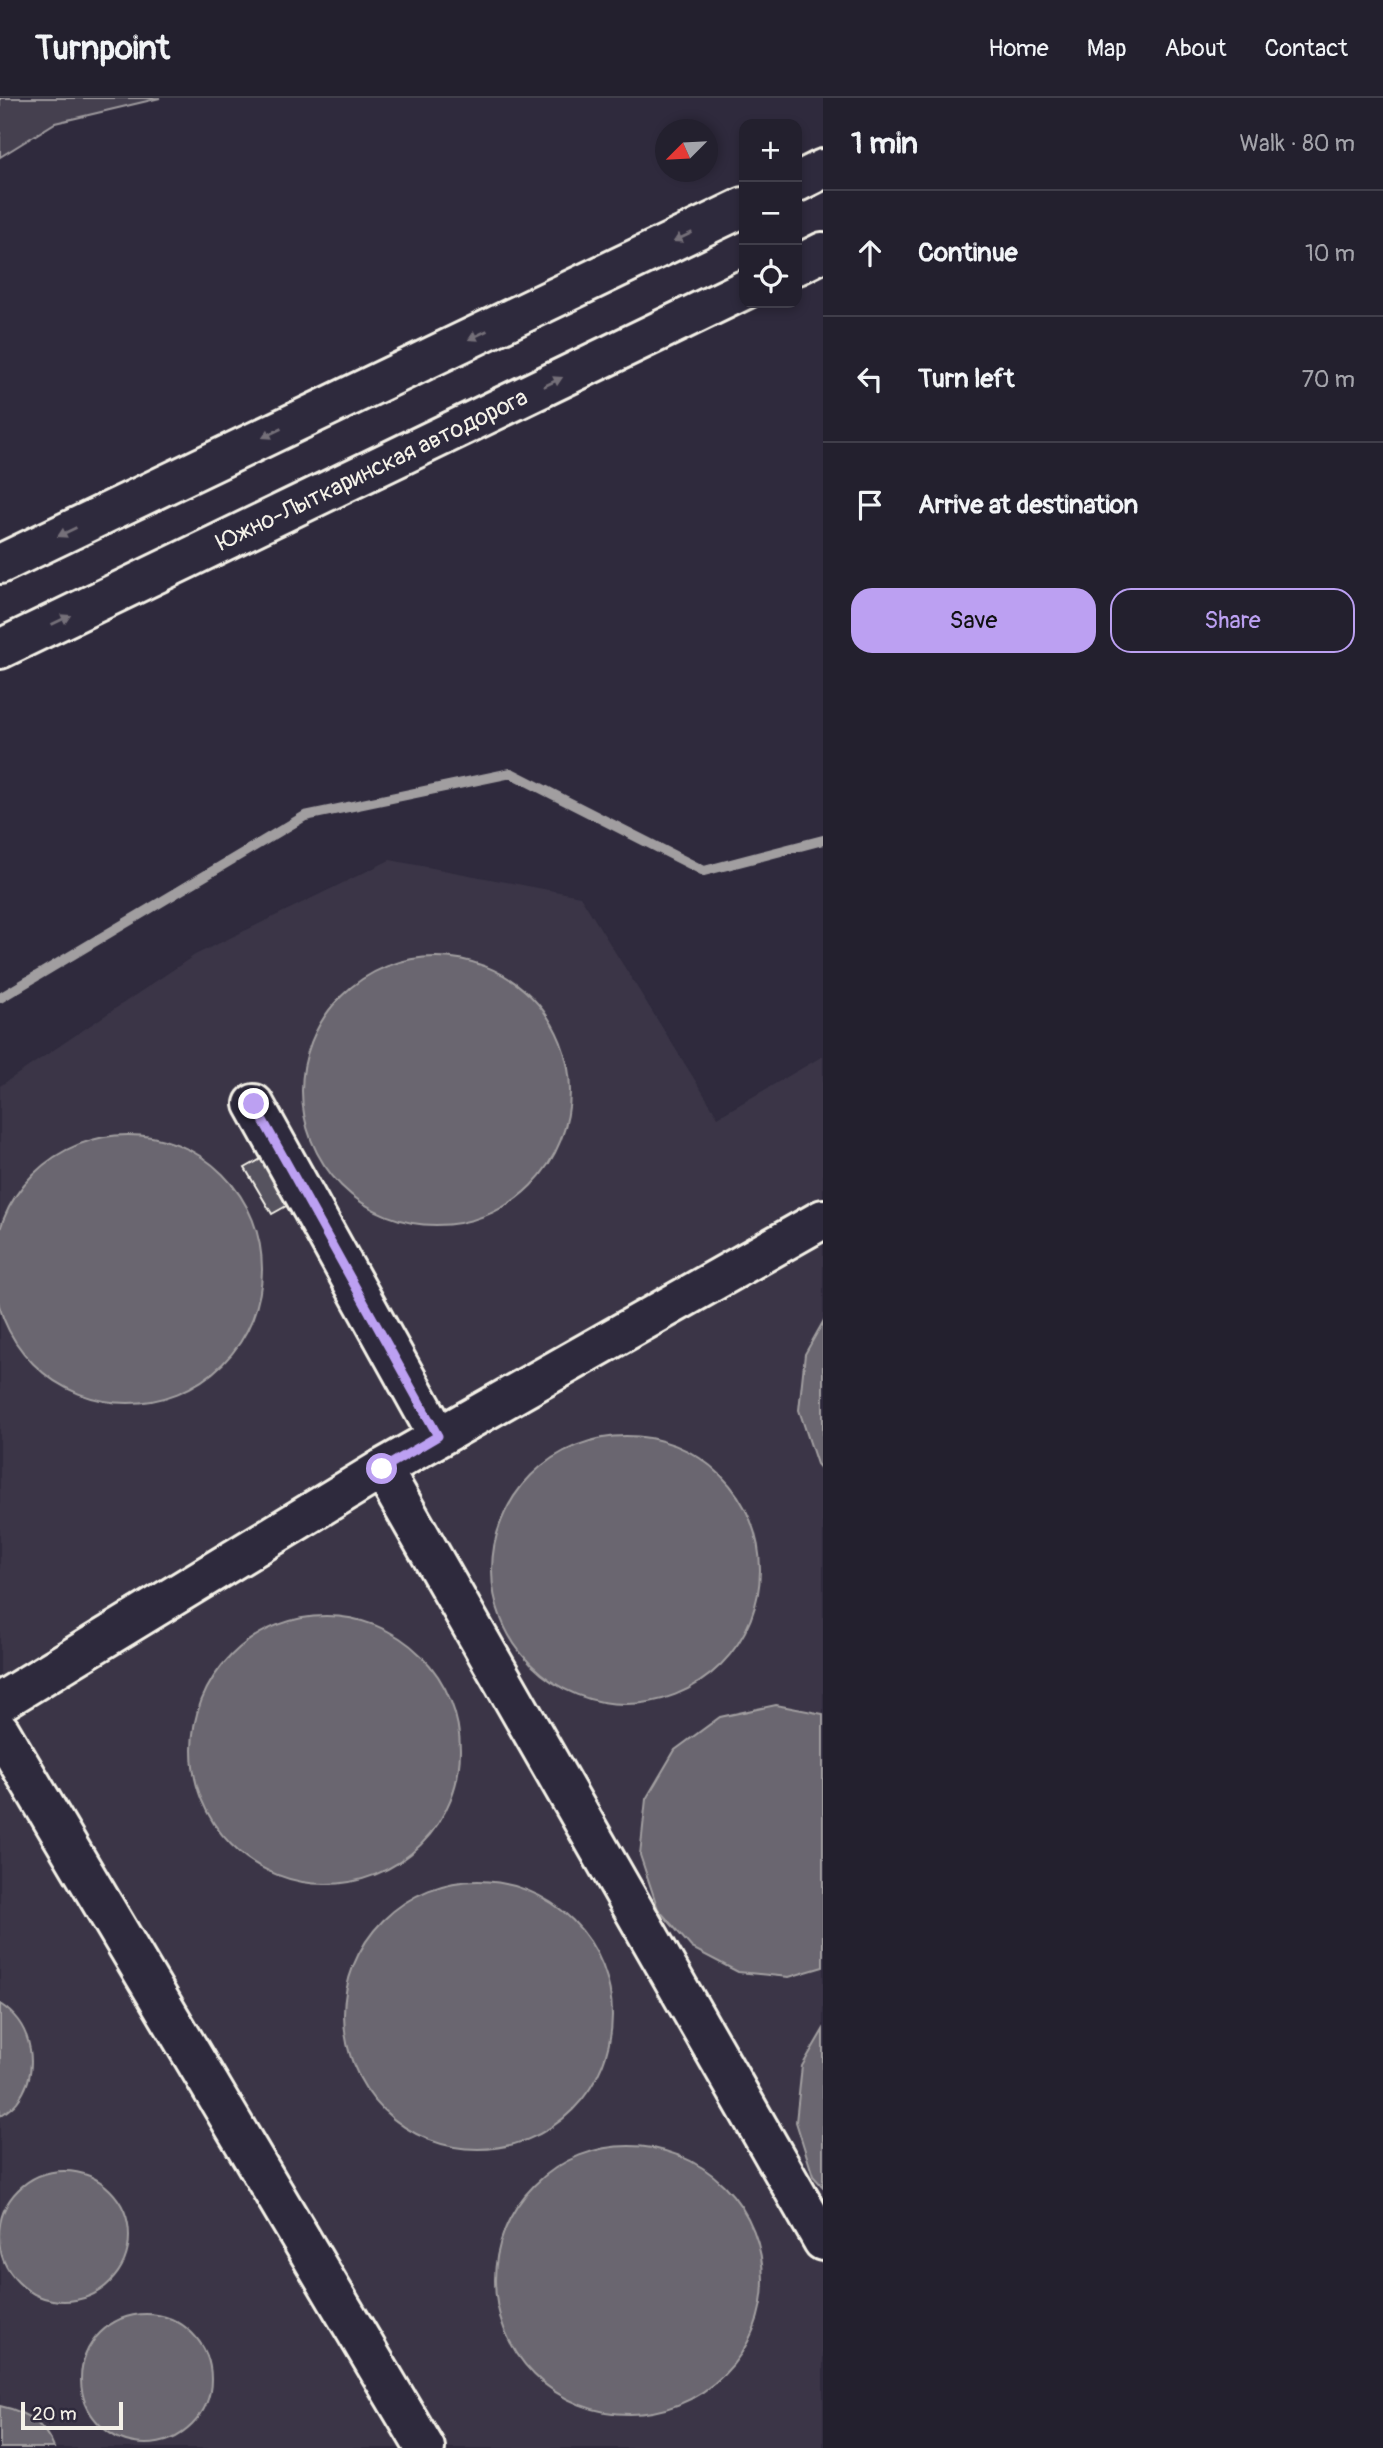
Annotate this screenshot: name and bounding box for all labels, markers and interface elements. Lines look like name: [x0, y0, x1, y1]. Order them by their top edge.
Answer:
text: Turnpoint: [35, 28, 170, 69]
text: Home: [988, 34, 1049, 63]
text: Map: [1087, 34, 1127, 63]
text: About: [1165, 34, 1227, 63]
text: Contact: [1265, 34, 1348, 63]
north arrow: [655, 119, 718, 182]
map controls: [739, 119, 802, 308]
button: +: [739, 119, 802, 182]
text: 1 min: [851, 125, 918, 162]
text: Walk · 80 m: [1239, 129, 1355, 158]
button: −: [739, 182, 802, 245]
one-way arrow: [673, 231, 693, 242]
icon: ahead: [851, 234, 889, 272]
text: Continue: [918, 237, 1018, 269]
text: 10 m: [1305, 239, 1355, 268]
button: locate: [739, 245, 802, 308]
one-way arrow: [468, 329, 488, 341]
icon: left: [851, 360, 889, 398]
text: Turn left: [918, 363, 1014, 395]
text: 70 m: [1302, 365, 1355, 394]
one-way arrow: [543, 377, 563, 388]
street label: Южно-Лыткаринская автодорога: [212, 382, 532, 557]
one-way arrow: [262, 428, 282, 439]
icon: arrive: [851, 486, 889, 524]
text: Arrive at destination: [918, 489, 1138, 521]
one-way arrow: [57, 526, 77, 538]
button: Save: [851, 588, 1096, 653]
button: Share: [1110, 588, 1355, 653]
one-way arrow: [51, 614, 71, 625]
route end: [238, 1088, 269, 1119]
route start: [366, 1453, 397, 1484]
scale bar: [21, 2399, 122, 2431]
text: 20 m: [32, 2402, 77, 2426]

